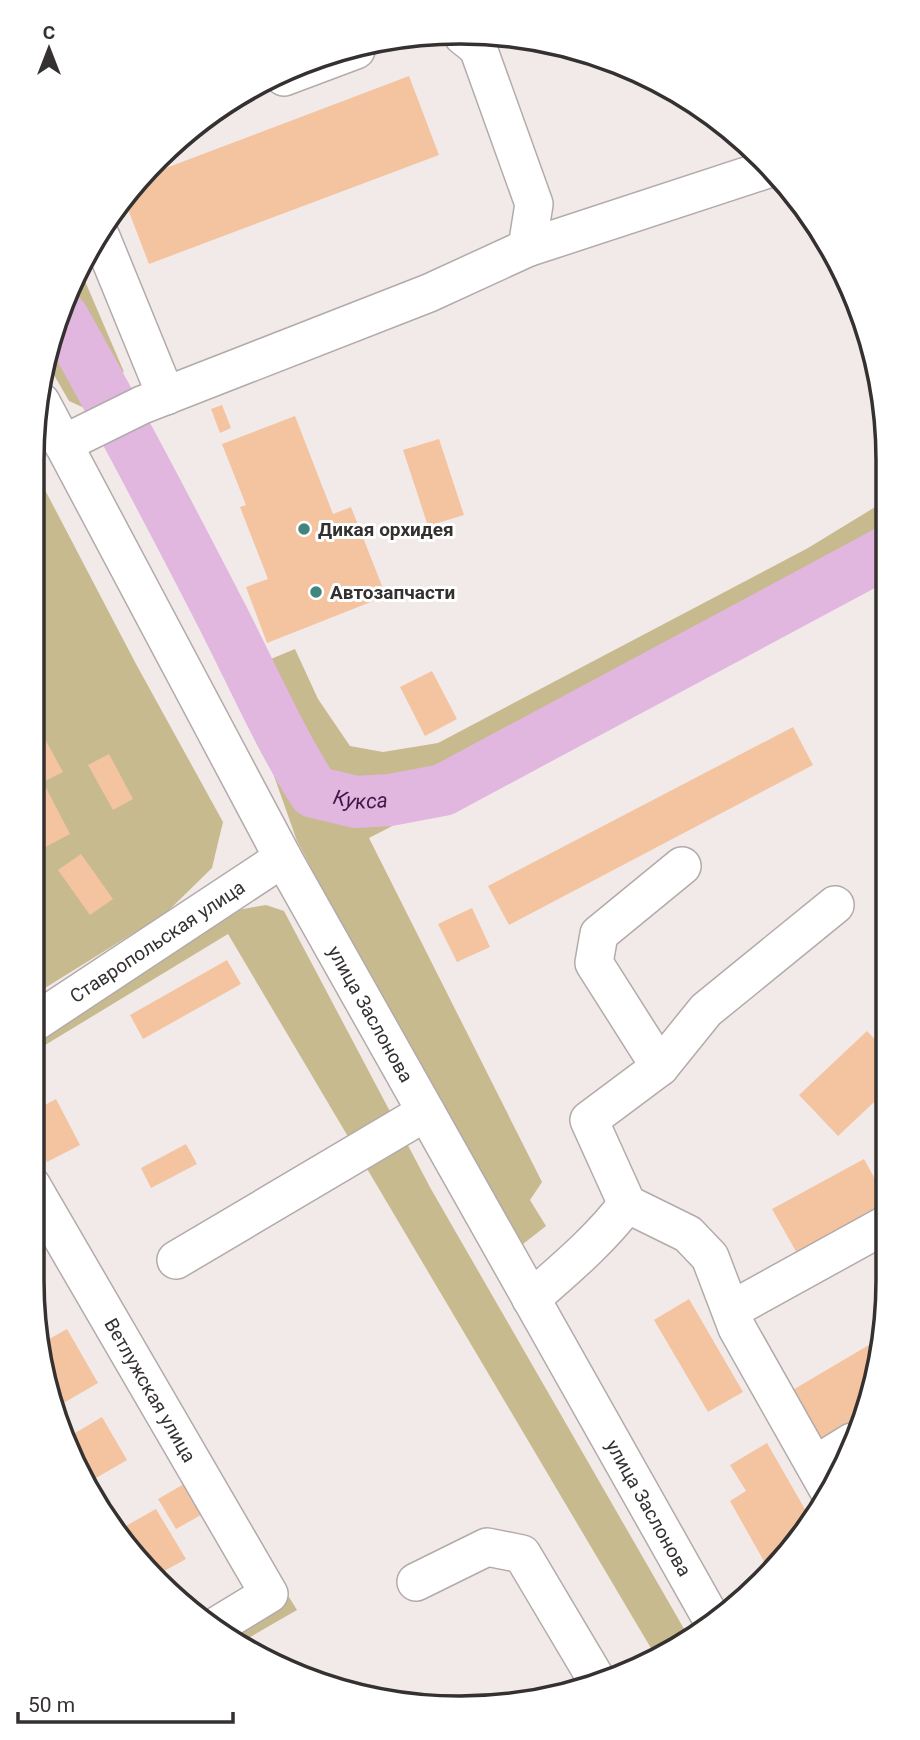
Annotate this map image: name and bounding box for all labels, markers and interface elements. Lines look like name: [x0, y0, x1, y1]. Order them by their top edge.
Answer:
north arrow: [14, 14, 84, 84]
text: С: [43, 21, 55, 44]
place label: Дикая орхидея: [318, 518, 454, 541]
marker: Дикая орхидея: [296, 521, 312, 537]
place label: Автозапчасти: [330, 581, 455, 604]
marker: Автозапчасти: [308, 584, 324, 600]
water label: Кукса: [331, 785, 388, 814]
street label: Ставропольская улица: [66, 876, 249, 1008]
street label: улица Заслонова: [323, 942, 418, 1086]
street label: Ветлужская улица: [99, 1314, 201, 1466]
street label: улица Заслонова: [601, 1436, 696, 1580]
scale bar: [18, 1680, 233, 1724]
text: 50 m: [28, 1693, 75, 1717]

